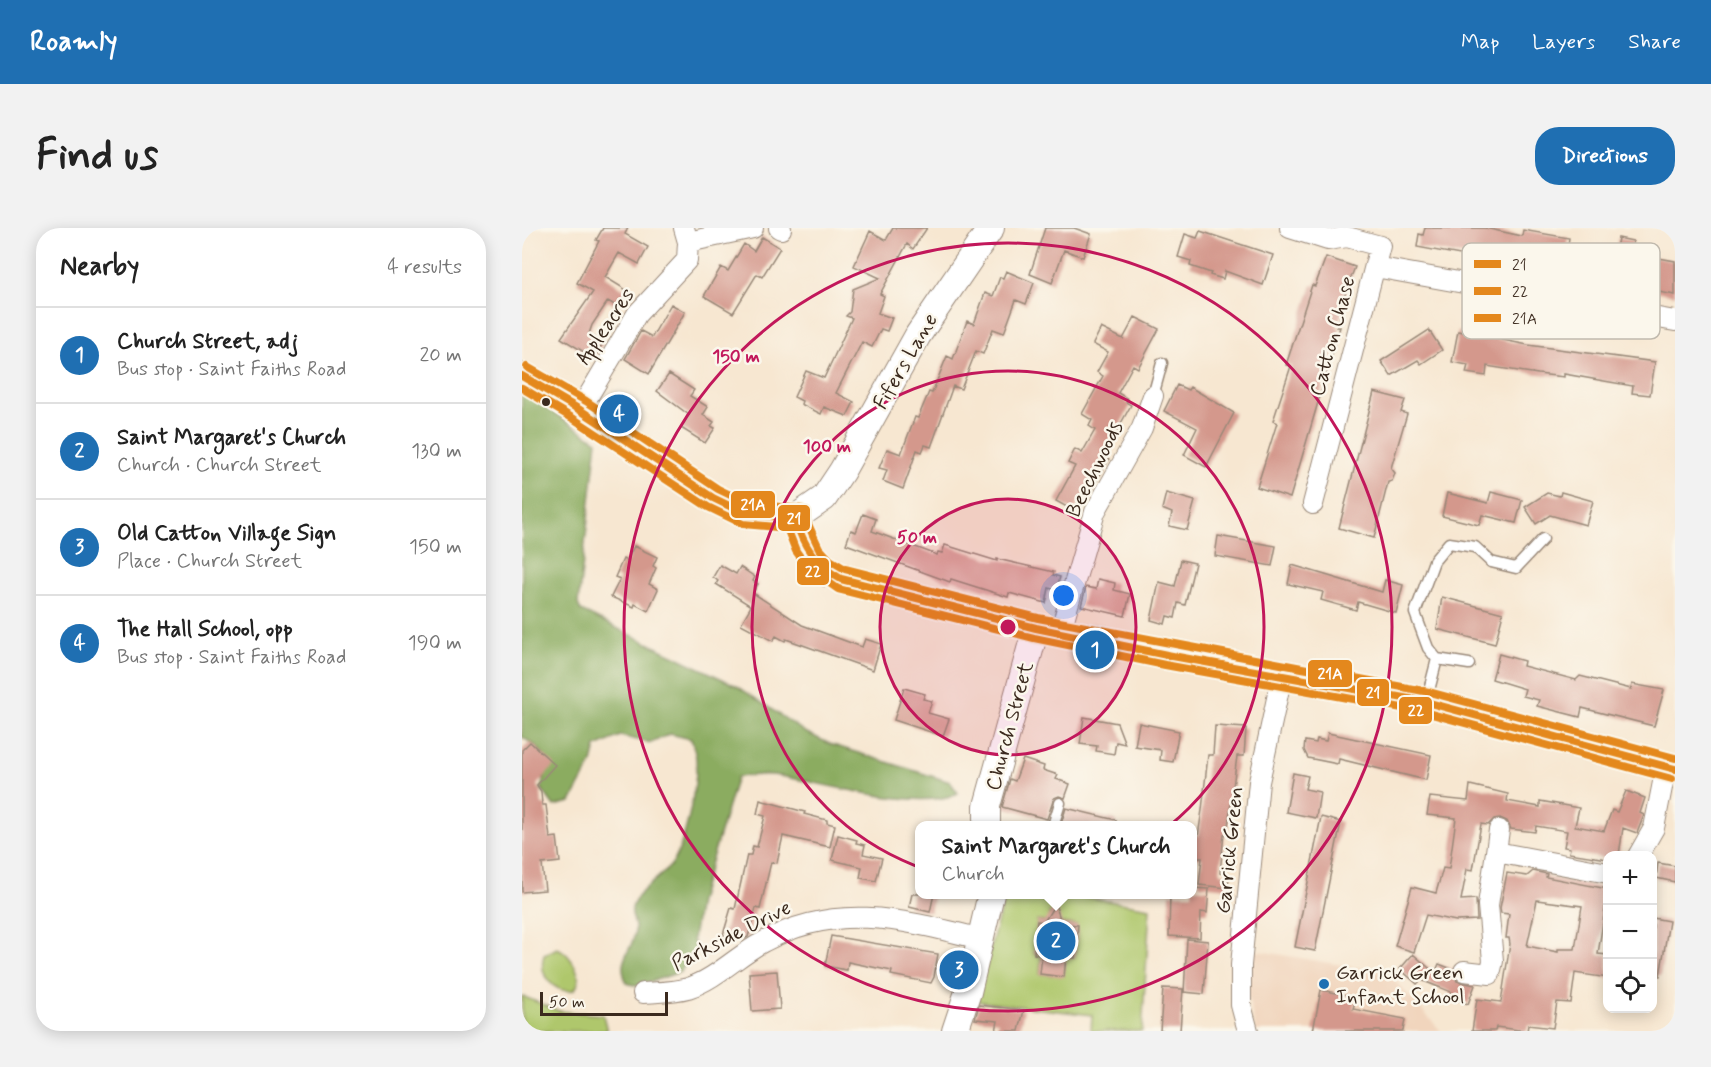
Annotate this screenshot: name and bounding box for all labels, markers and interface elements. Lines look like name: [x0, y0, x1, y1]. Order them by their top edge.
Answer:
text: Roamly: [30, 24, 118, 61]
text: Map: [1461, 28, 1499, 56]
text: Layers: [1532, 28, 1595, 56]
text: Share: [1628, 28, 1681, 56]
button: Directions: [1535, 127, 1675, 185]
text: Find us: [36, 129, 158, 184]
legend: [1462, 243, 1660, 339]
text: Nearby: [60, 250, 139, 284]
text: 4 results: [387, 254, 462, 281]
text: 21: [1512, 255, 1527, 276]
street label: Catton Chase: [1304, 273, 1362, 399]
text: 22: [1512, 282, 1528, 303]
street label: Appleacres: [570, 283, 643, 371]
street label: Fifers Lane: [867, 308, 945, 415]
text: 21A: [1512, 309, 1537, 330]
text: Church Street, adj: [117, 328, 298, 356]
text: 1: [75, 342, 84, 369]
text: 20 m: [419, 342, 462, 369]
text: 150 m: [712, 345, 760, 369]
text: Bus stop · Saint Faiths Road: [117, 356, 346, 383]
pin: 4: [600, 392, 638, 436]
unlabelled marker: [540, 396, 552, 408]
street label: Beechwoods: [1060, 417, 1130, 522]
text: Saint Margaret's Church: [117, 424, 346, 452]
text: 100 m: [803, 435, 851, 459]
text: 2: [75, 438, 84, 465]
text: 130 m: [411, 438, 462, 465]
text: Church · Church Street: [117, 452, 322, 479]
line badge: 21A: [730, 490, 776, 519]
text: 21A: [740, 495, 766, 516]
line badge: 21: [777, 504, 811, 532]
text: 21: [787, 509, 801, 530]
text: Old Catton Village Sign: [117, 520, 336, 548]
text: 50 m: [897, 526, 937, 550]
text: 3: [75, 534, 84, 561]
text: 150 m: [409, 534, 462, 561]
text: Place · Church Street: [117, 548, 302, 575]
line badge: 22: [796, 557, 830, 586]
text: 22: [805, 562, 821, 583]
your location: [1049, 581, 1078, 610]
text: The Hall School, opp: [117, 616, 293, 644]
centre of rings: [998, 617, 1018, 637]
pin: 1: [1076, 628, 1114, 672]
text: 4: [74, 630, 85, 657]
text: 190 m: [408, 630, 462, 657]
text: Bus stop · Saint Faiths Road: [117, 644, 346, 671]
street label: Church Street: [979, 658, 1041, 794]
line badge: 21A: [1307, 659, 1353, 688]
text: 21A: [1317, 664, 1343, 685]
line badge: 21: [1356, 678, 1390, 707]
text: 21: [1366, 683, 1380, 704]
line badge: 22: [1398, 696, 1433, 725]
text: 22: [1408, 701, 1424, 722]
street label: Garrick Green: [1209, 785, 1251, 915]
popup: [915, 821, 1197, 899]
text: Saint Margaret's Church: [942, 833, 1170, 861]
map controls: [1603, 851, 1657, 1013]
button: +: [1603, 851, 1657, 905]
text: Church: [942, 861, 1005, 888]
street label: Parkside Drive: [667, 894, 796, 978]
button: −: [1603, 905, 1657, 959]
pin: 2: [1036, 918, 1076, 964]
pin: 3: [940, 948, 978, 992]
place label: Garrick Green Infant School: [1336, 959, 1464, 1011]
button: locate: [1603, 959, 1657, 1013]
marker: Garrick Green Infant School: [1317, 977, 1331, 991]
scale bar: [540, 989, 668, 1016]
text: 50 m: [549, 992, 585, 1013]

